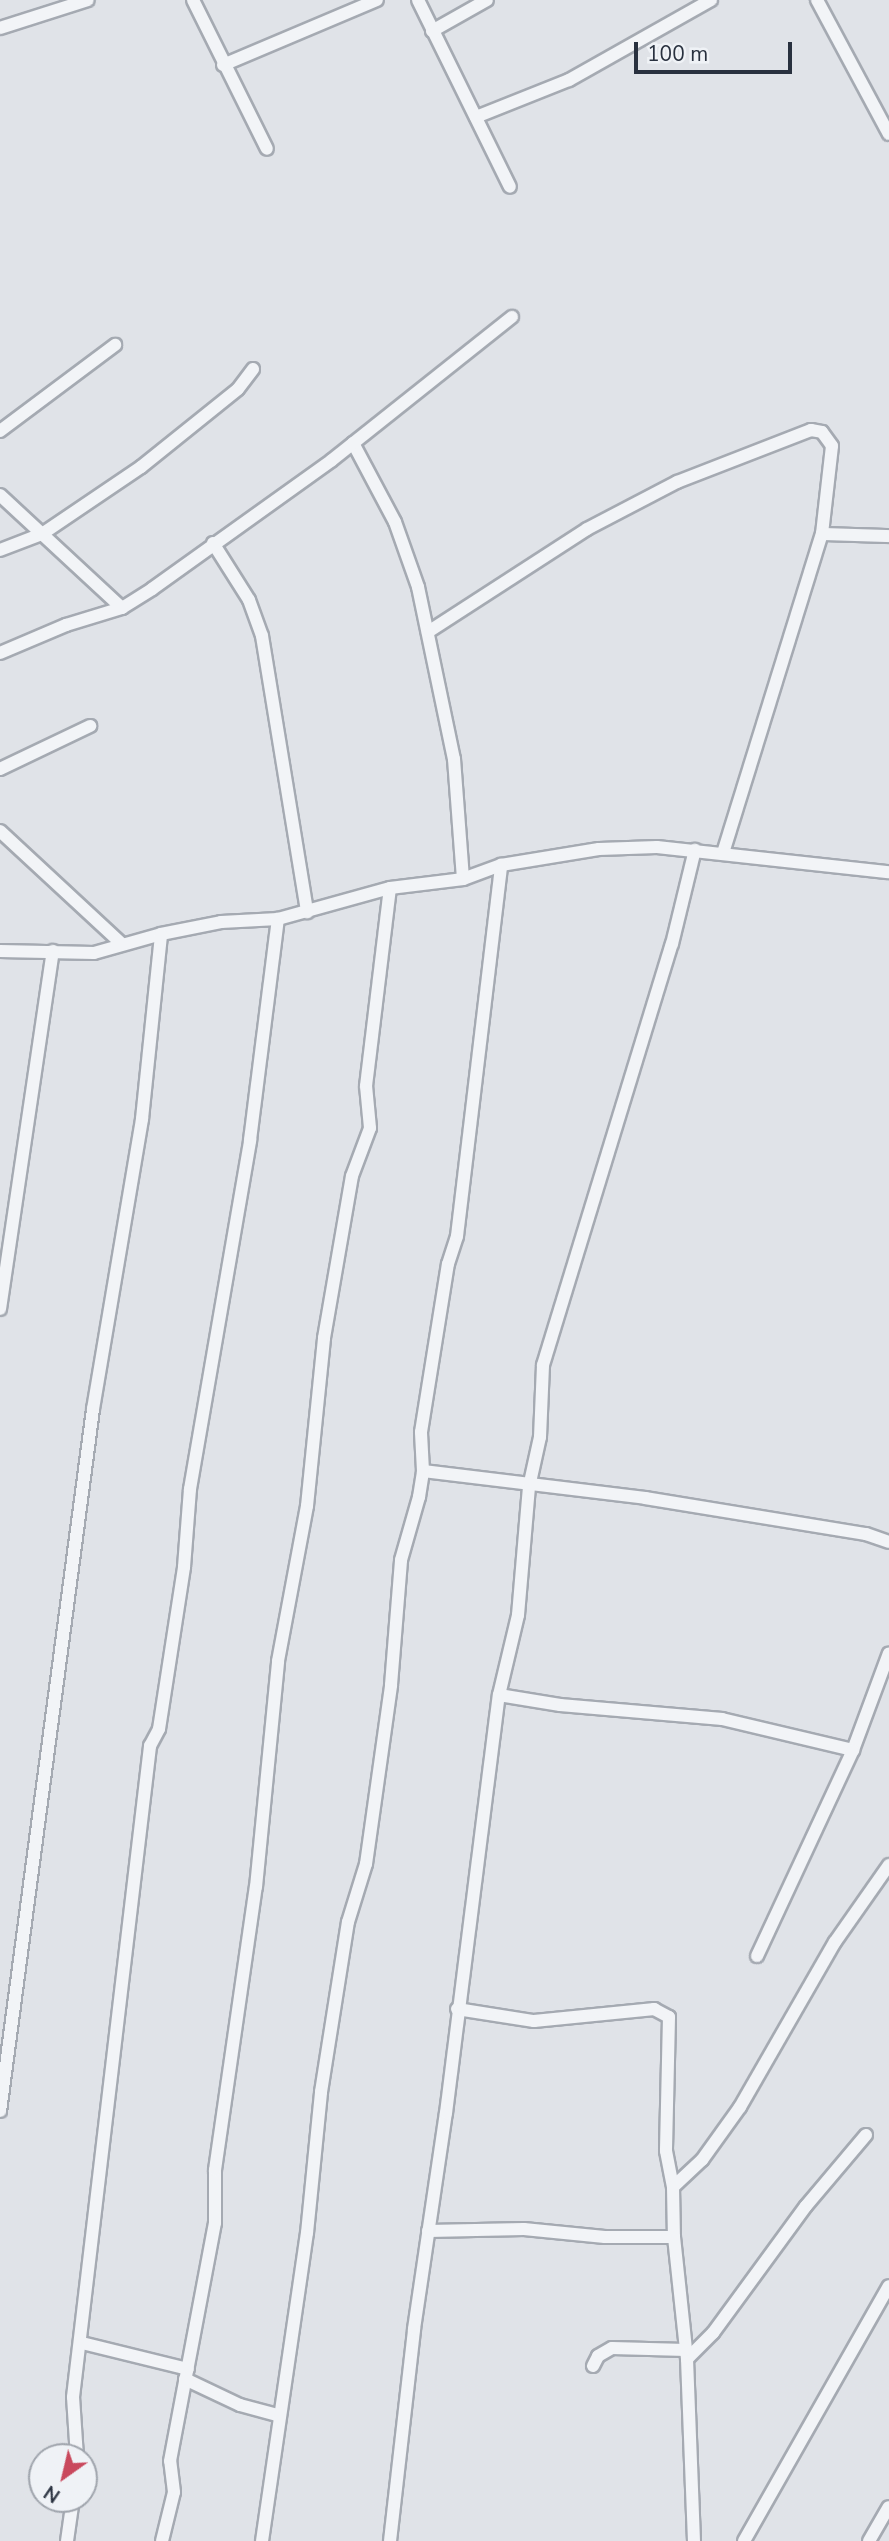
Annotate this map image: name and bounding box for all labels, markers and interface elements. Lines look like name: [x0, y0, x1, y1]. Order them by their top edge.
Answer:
scale bar: [637, 28, 794, 72]
text: 100 m: [647, 40, 708, 68]
north arrow: [28, 2443, 98, 2513]
text: N: [39, 2479, 66, 2509]

